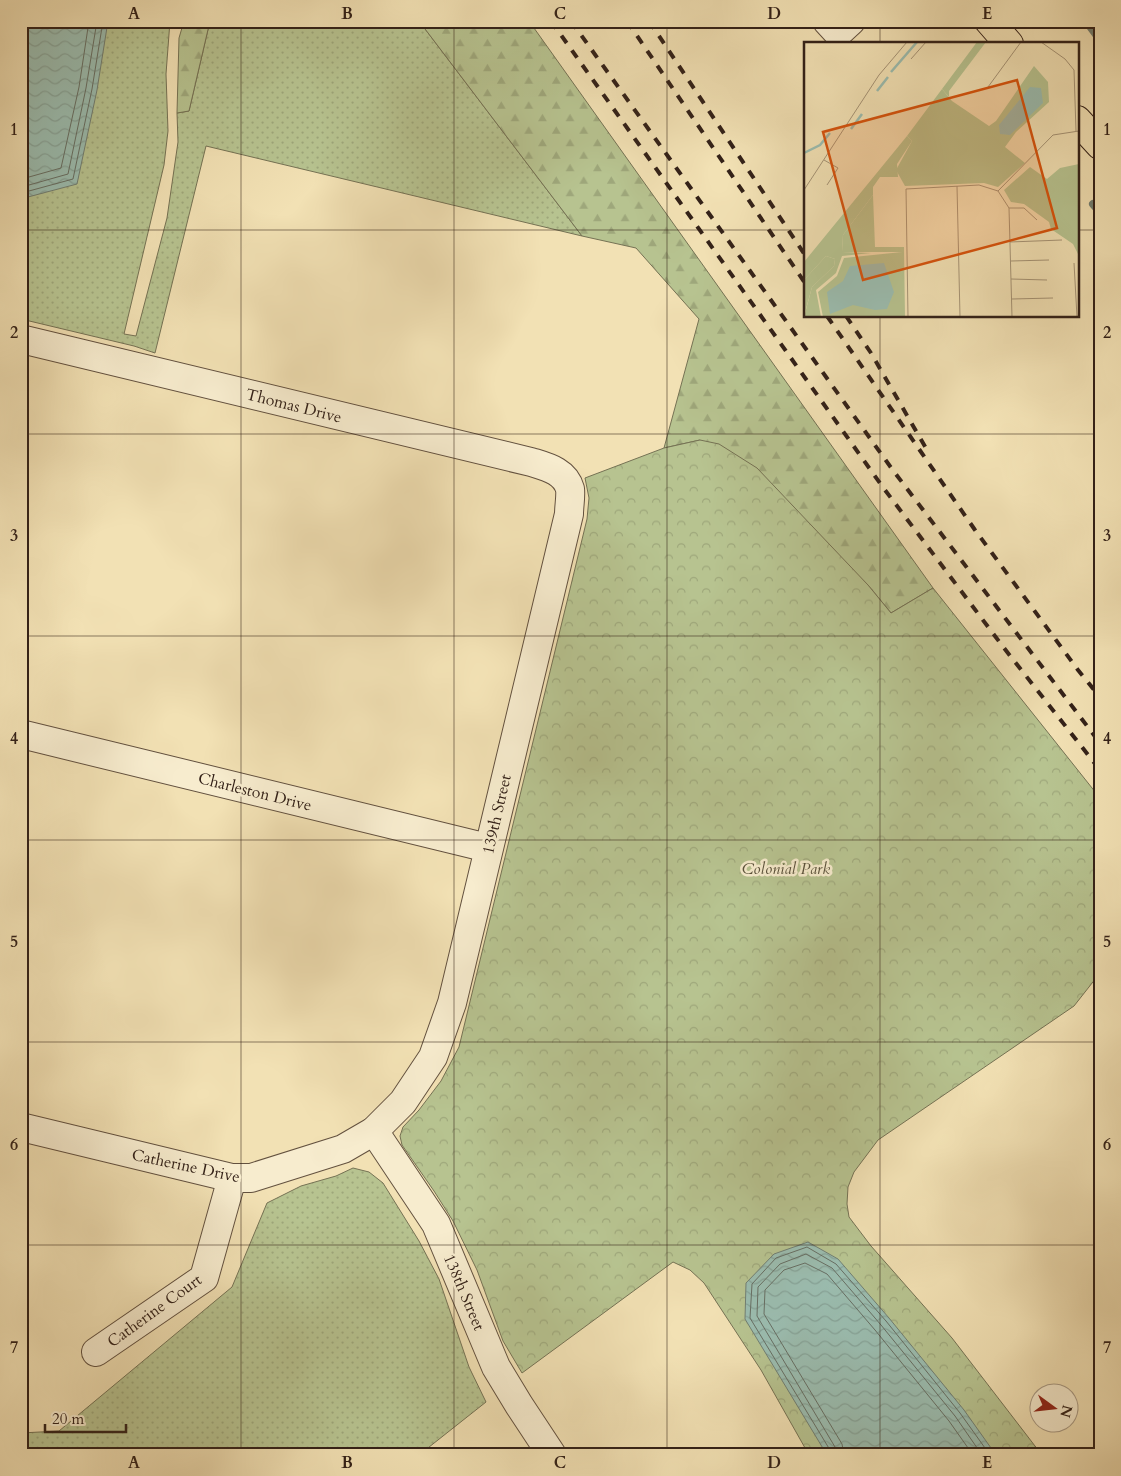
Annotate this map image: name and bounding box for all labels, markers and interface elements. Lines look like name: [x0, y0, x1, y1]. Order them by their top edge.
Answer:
text: A: [128, 3, 140, 25]
text: B: [341, 3, 353, 25]
text: C: [554, 3, 566, 25]
text: D: [767, 3, 781, 25]
text: E: [982, 3, 992, 25]
inset map: [804, 42, 1078, 318]
text: 1: [10, 119, 18, 141]
text: 1: [1103, 119, 1111, 141]
text: 2: [10, 322, 18, 344]
text: 2: [1103, 322, 1111, 344]
street label: Thomas Drive: [244, 383, 344, 428]
text: 3: [10, 525, 18, 547]
text: 3: [1103, 525, 1111, 547]
text: 4: [10, 728, 18, 750]
text: 4: [1103, 728, 1111, 750]
street label: Charleston Drive: [196, 767, 314, 817]
street label: 139th Street: [477, 772, 517, 856]
park label: Colonial Park: [742, 858, 830, 880]
text: 5: [10, 931, 18, 953]
text: 5: [1103, 931, 1111, 953]
text: 6: [10, 1134, 18, 1156]
text: 6: [1103, 1134, 1111, 1156]
street label: Catherine Drive: [130, 1144, 242, 1188]
street label: 138th Street: [438, 1251, 490, 1334]
street label: Catherine Court: [103, 1269, 206, 1353]
text: 7: [10, 1337, 18, 1359]
text: 7: [1103, 1337, 1111, 1359]
north arrow: [1028, 1384, 1078, 1434]
scale bar: [45, 1401, 126, 1433]
text: N: [1055, 1403, 1077, 1420]
text: 20 m: [52, 1409, 84, 1429]
text: A: [128, 1452, 140, 1474]
text: B: [341, 1452, 353, 1474]
text: C: [554, 1452, 566, 1474]
text: D: [767, 1452, 781, 1474]
text: E: [982, 1452, 992, 1474]

